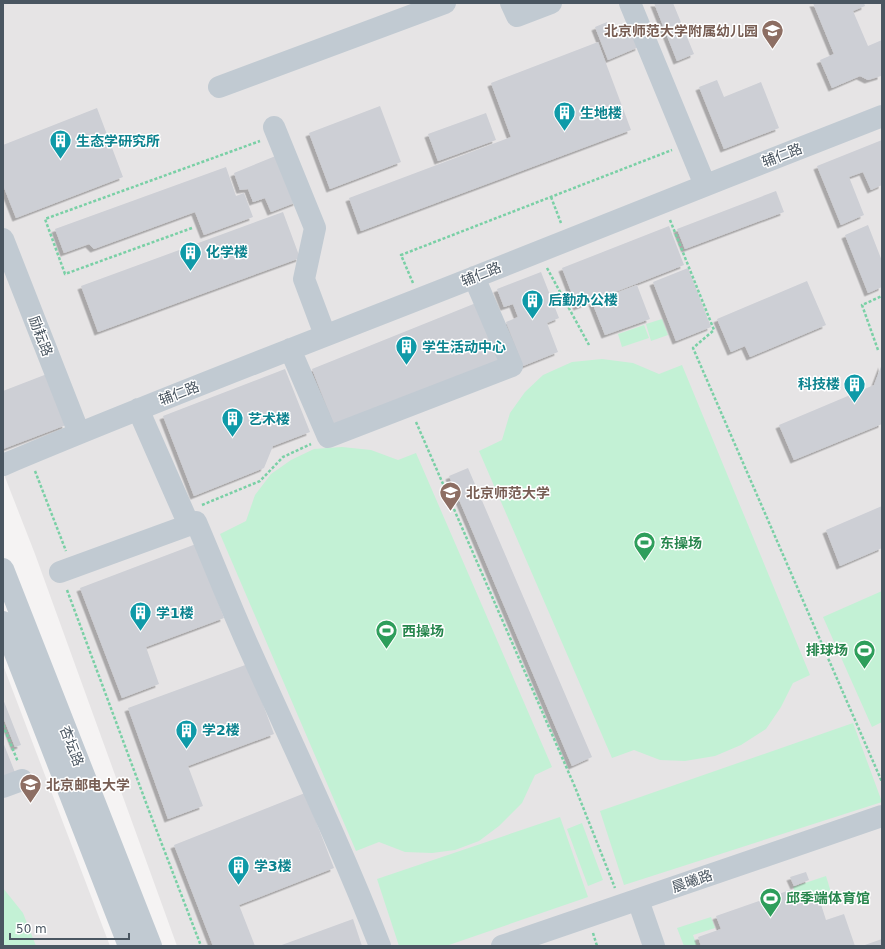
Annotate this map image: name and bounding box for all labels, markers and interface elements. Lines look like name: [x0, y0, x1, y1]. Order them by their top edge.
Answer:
school or university icon: 北京师范大学附属幼儿园: [760, 18, 786, 51]
place label: 北京师范大学附属幼儿园: [604, 23, 758, 39]
building icon: 生地楼: [552, 100, 578, 133]
place label: 生地楼: [580, 105, 622, 121]
building icon: 生态学研究所: [47, 128, 73, 161]
place label: 生态学研究所: [76, 133, 160, 149]
street label: 辅仁路: [760, 140, 804, 170]
building icon: 化学楼: [177, 239, 203, 272]
place label: 化学楼: [206, 244, 248, 260]
street label: 辅仁路: [459, 259, 503, 289]
building icon: 后勤办公楼: [519, 287, 545, 320]
place label: 后勤办公楼: [548, 292, 618, 308]
street label: 励耘路: [26, 314, 56, 358]
building icon: 学生活动中心: [393, 334, 419, 367]
place label: 学生活动中心: [422, 339, 506, 355]
building icon: 科技楼: [842, 371, 868, 404]
place label: 科技楼: [798, 376, 840, 392]
street label: 辅仁路: [157, 378, 201, 408]
building icon: 艺术楼: [219, 406, 245, 439]
place label: 艺术楼: [248, 411, 290, 427]
school or university icon: 北京师范大学: [438, 480, 464, 513]
place label: 北京师范大学: [466, 485, 550, 501]
sports icon: 东操场: [632, 530, 658, 563]
place label: 东操场: [660, 535, 702, 551]
building icon: 学1楼: [128, 600, 154, 633]
place label: 学1楼: [156, 605, 194, 621]
sports icon: 西操场: [373, 618, 399, 651]
place label: 西操场: [402, 623, 444, 639]
sports icon: 排球场: [851, 637, 877, 670]
place label: 排球场: [806, 642, 848, 658]
building icon: 学2楼: [174, 717, 200, 750]
place label: 学2楼: [202, 722, 240, 738]
street label: 杏坛路: [57, 724, 87, 768]
school or university icon: 北京邮电大学: [17, 772, 43, 805]
place label: 北京邮电大学: [46, 777, 130, 793]
building icon: 学3楼: [225, 853, 251, 886]
place label: 学3楼: [254, 858, 292, 874]
street label: 晨曦路: [670, 867, 714, 895]
sports icon: 邱季端体育馆: [758, 885, 784, 918]
place label: 邱季端体育馆: [786, 890, 870, 906]
scale bar: [10, 915, 129, 941]
text: 50 m: [16, 922, 47, 936]

